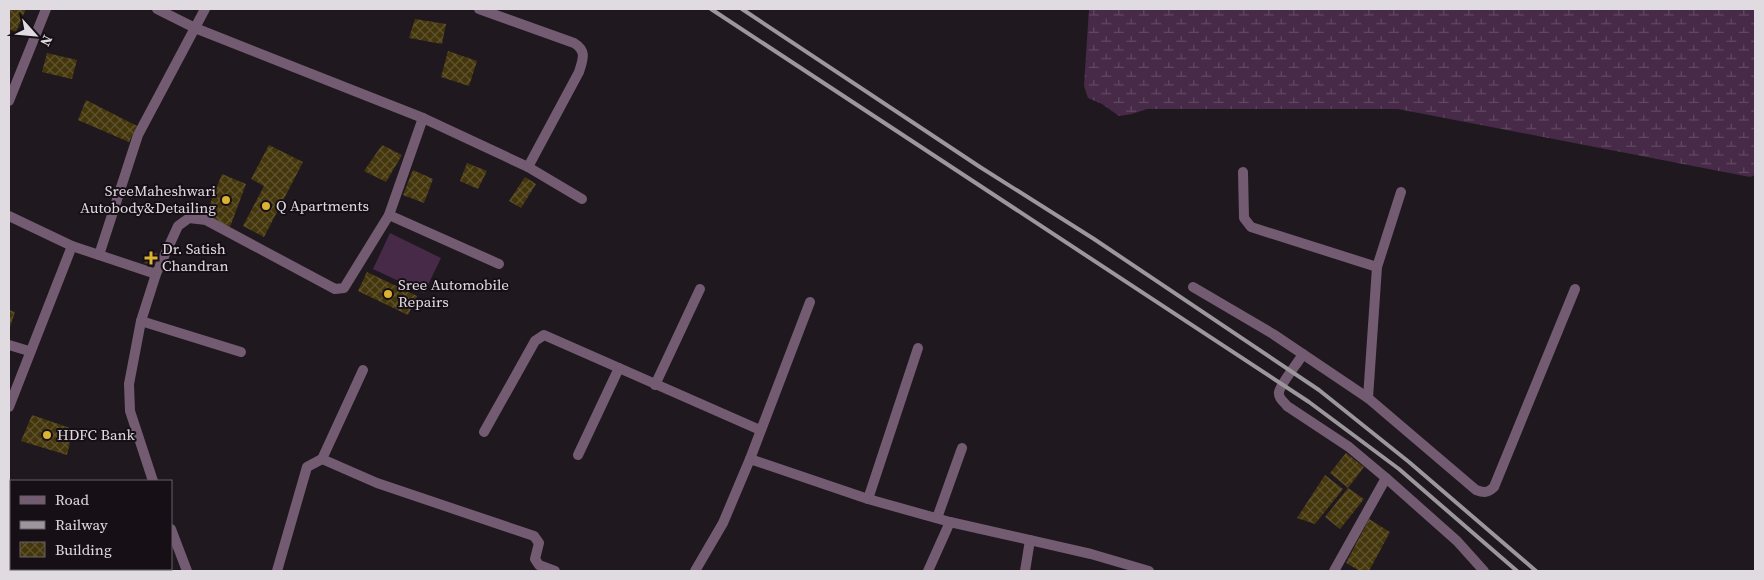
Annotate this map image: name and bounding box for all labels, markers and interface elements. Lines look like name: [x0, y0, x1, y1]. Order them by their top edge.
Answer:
north arrow: [10, 10, 60, 60]
text: N: [35, 32, 58, 50]
place label: SreeMaheshwari Autobody&Detailing: [80, 180, 216, 218]
marker: SreeMaheshwari Autobody&Detailing: [220, 194, 232, 206]
place label: Q Apartments: [276, 195, 369, 216]
marker: Q Apartments: [260, 200, 272, 212]
place label: Dr. Satish Chandran: [162, 238, 228, 276]
marker: Dr. Satish Chandran: [144, 251, 158, 265]
place label: Sree Automobile Repairs: [398, 274, 509, 312]
marker: Sree Automobile Repairs: [382, 288, 394, 300]
place label: HDFC Bank: [57, 424, 136, 445]
marker: HDFC Bank: [41, 429, 53, 441]
legend: [10, 480, 172, 570]
text: Road: [55, 489, 89, 510]
text: Railway: [55, 514, 108, 535]
text: Building: [55, 539, 112, 560]

